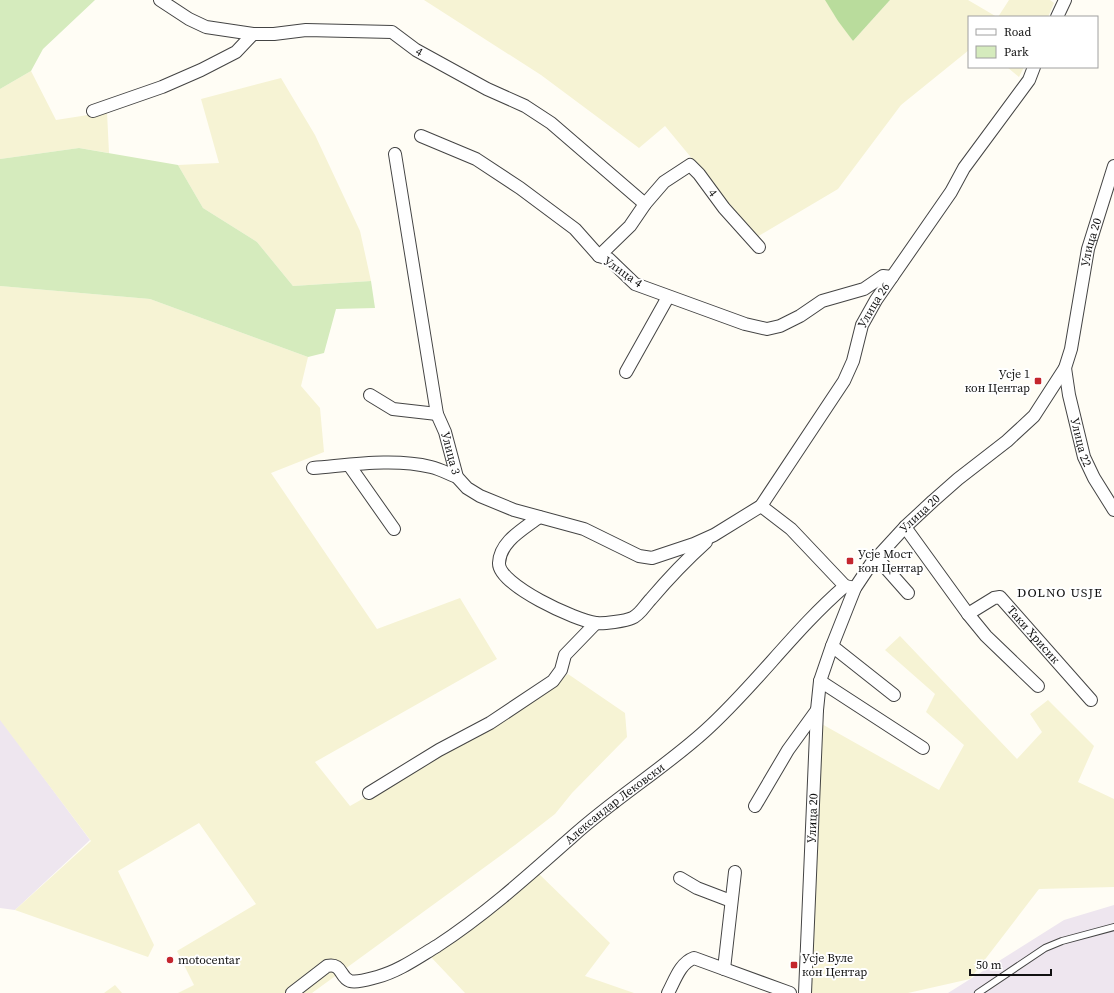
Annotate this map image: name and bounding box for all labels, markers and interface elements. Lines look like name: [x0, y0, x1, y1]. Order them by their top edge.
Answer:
legend: [968, 16, 1098, 68]
text: Road: [1004, 24, 1031, 40]
street label: 4: [413, 43, 426, 60]
text: Park: [1004, 44, 1029, 60]
street label: 4: [705, 186, 721, 200]
street label: Улица 20: [1077, 216, 1105, 268]
street label: Улица 4: [600, 253, 646, 291]
street label: Улица 26: [854, 280, 894, 331]
place label: Усје 1 кон Центар: [965, 366, 1030, 396]
marker: Усје 1 кон Центар: [1033, 376, 1043, 386]
street label: Улица 22: [1067, 416, 1095, 469]
street label: Улица 3: [437, 430, 464, 476]
street label: Улица 20: [896, 490, 943, 536]
place label: Усје Мост кон Центар: [858, 546, 923, 576]
marker: Усје Мост кон Центар: [845, 556, 855, 566]
district label: DOLNO USJE: [1017, 584, 1103, 601]
street label: Таки Хрисик: [1003, 602, 1064, 667]
street label: Александар Лековски: [561, 759, 668, 848]
street label: Улица 20: [803, 793, 821, 843]
place label: Усје Вуле кон Центар: [802, 950, 867, 980]
scale bar: [970, 951, 1051, 977]
place label: motocentar: [178, 952, 240, 968]
marker: motocentar: [165, 955, 175, 965]
text: 50 m: [976, 957, 1002, 973]
marker: Усје Вуле кон Центар: [789, 960, 799, 970]

